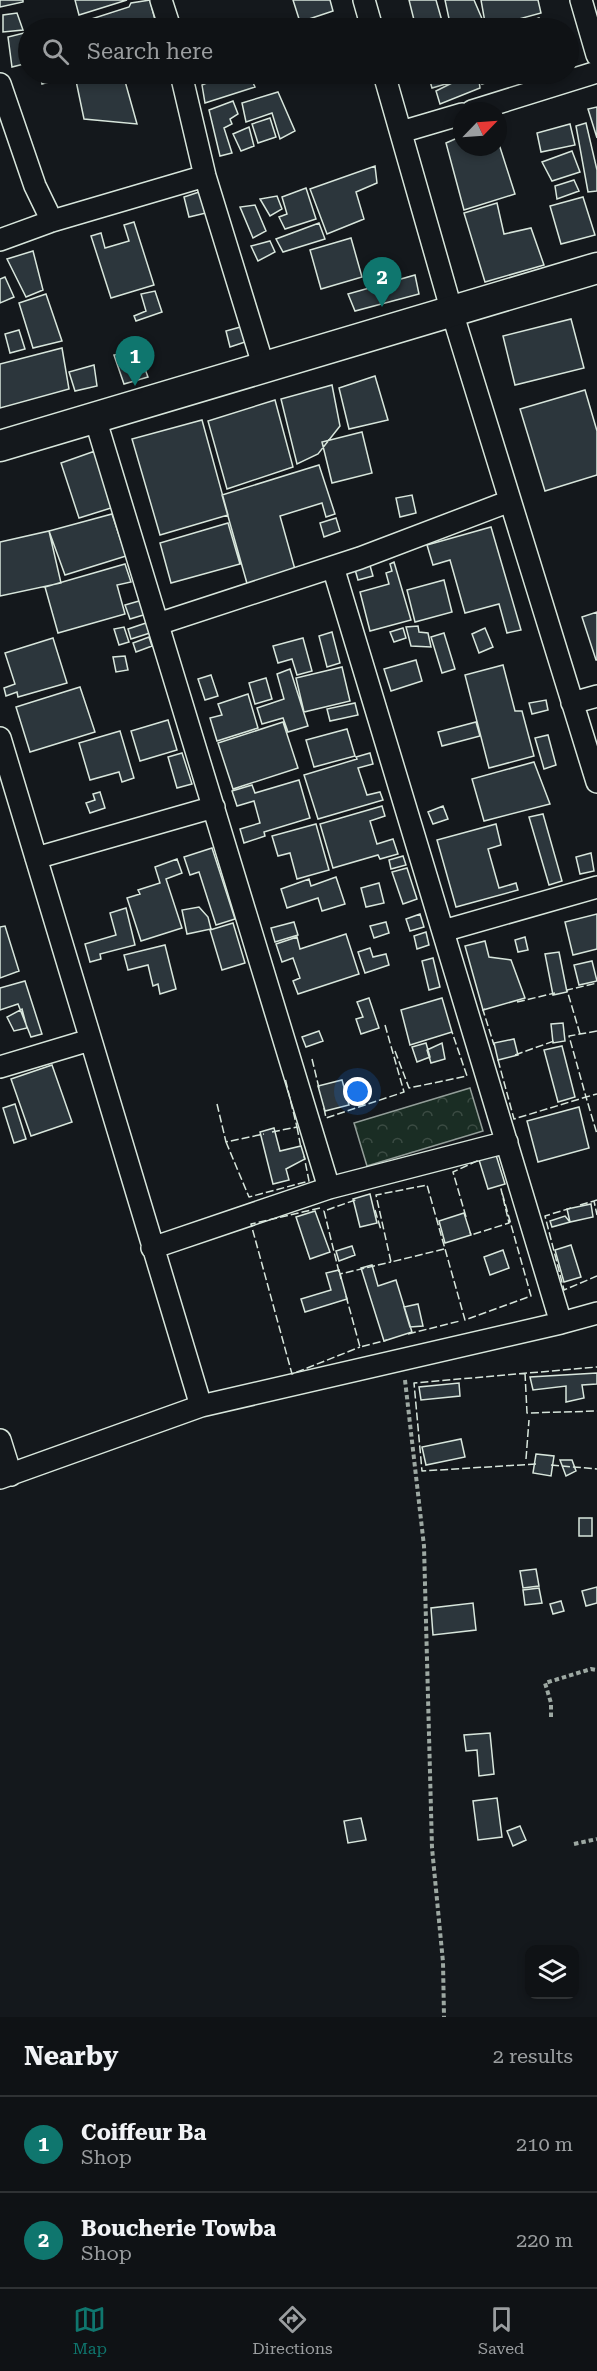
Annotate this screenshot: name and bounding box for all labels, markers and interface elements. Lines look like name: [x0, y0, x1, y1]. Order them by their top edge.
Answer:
search box: [18, 18, 579, 84]
icon: search: [39, 35, 72, 68]
text: Search here: [87, 39, 213, 64]
north arrow: [453, 102, 507, 156]
pin: 2: [362, 258, 401, 307]
pin: 1: [116, 336, 154, 386]
your location: [343, 1077, 372, 1106]
map controls: [525, 1945, 579, 1999]
button: layers: [525, 1945, 579, 1999]
text: Nearby: [24, 2041, 118, 2071]
text: 2 results: [493, 2044, 573, 2068]
text: Coiffeur Ba: [81, 2120, 206, 2145]
text: 1: [38, 2132, 49, 2156]
text: 210 m: [516, 2132, 573, 2156]
text: Shop: [81, 2145, 132, 2169]
text: Boucherie Towba: [81, 2216, 276, 2241]
text: 2: [38, 2228, 49, 2252]
text: 220 m: [516, 2228, 573, 2252]
text: Shop: [81, 2241, 132, 2265]
tab: Map: [73, 2303, 107, 2358]
tab: Directions: [252, 2303, 333, 2358]
tab: Saved: [478, 2303, 524, 2358]

